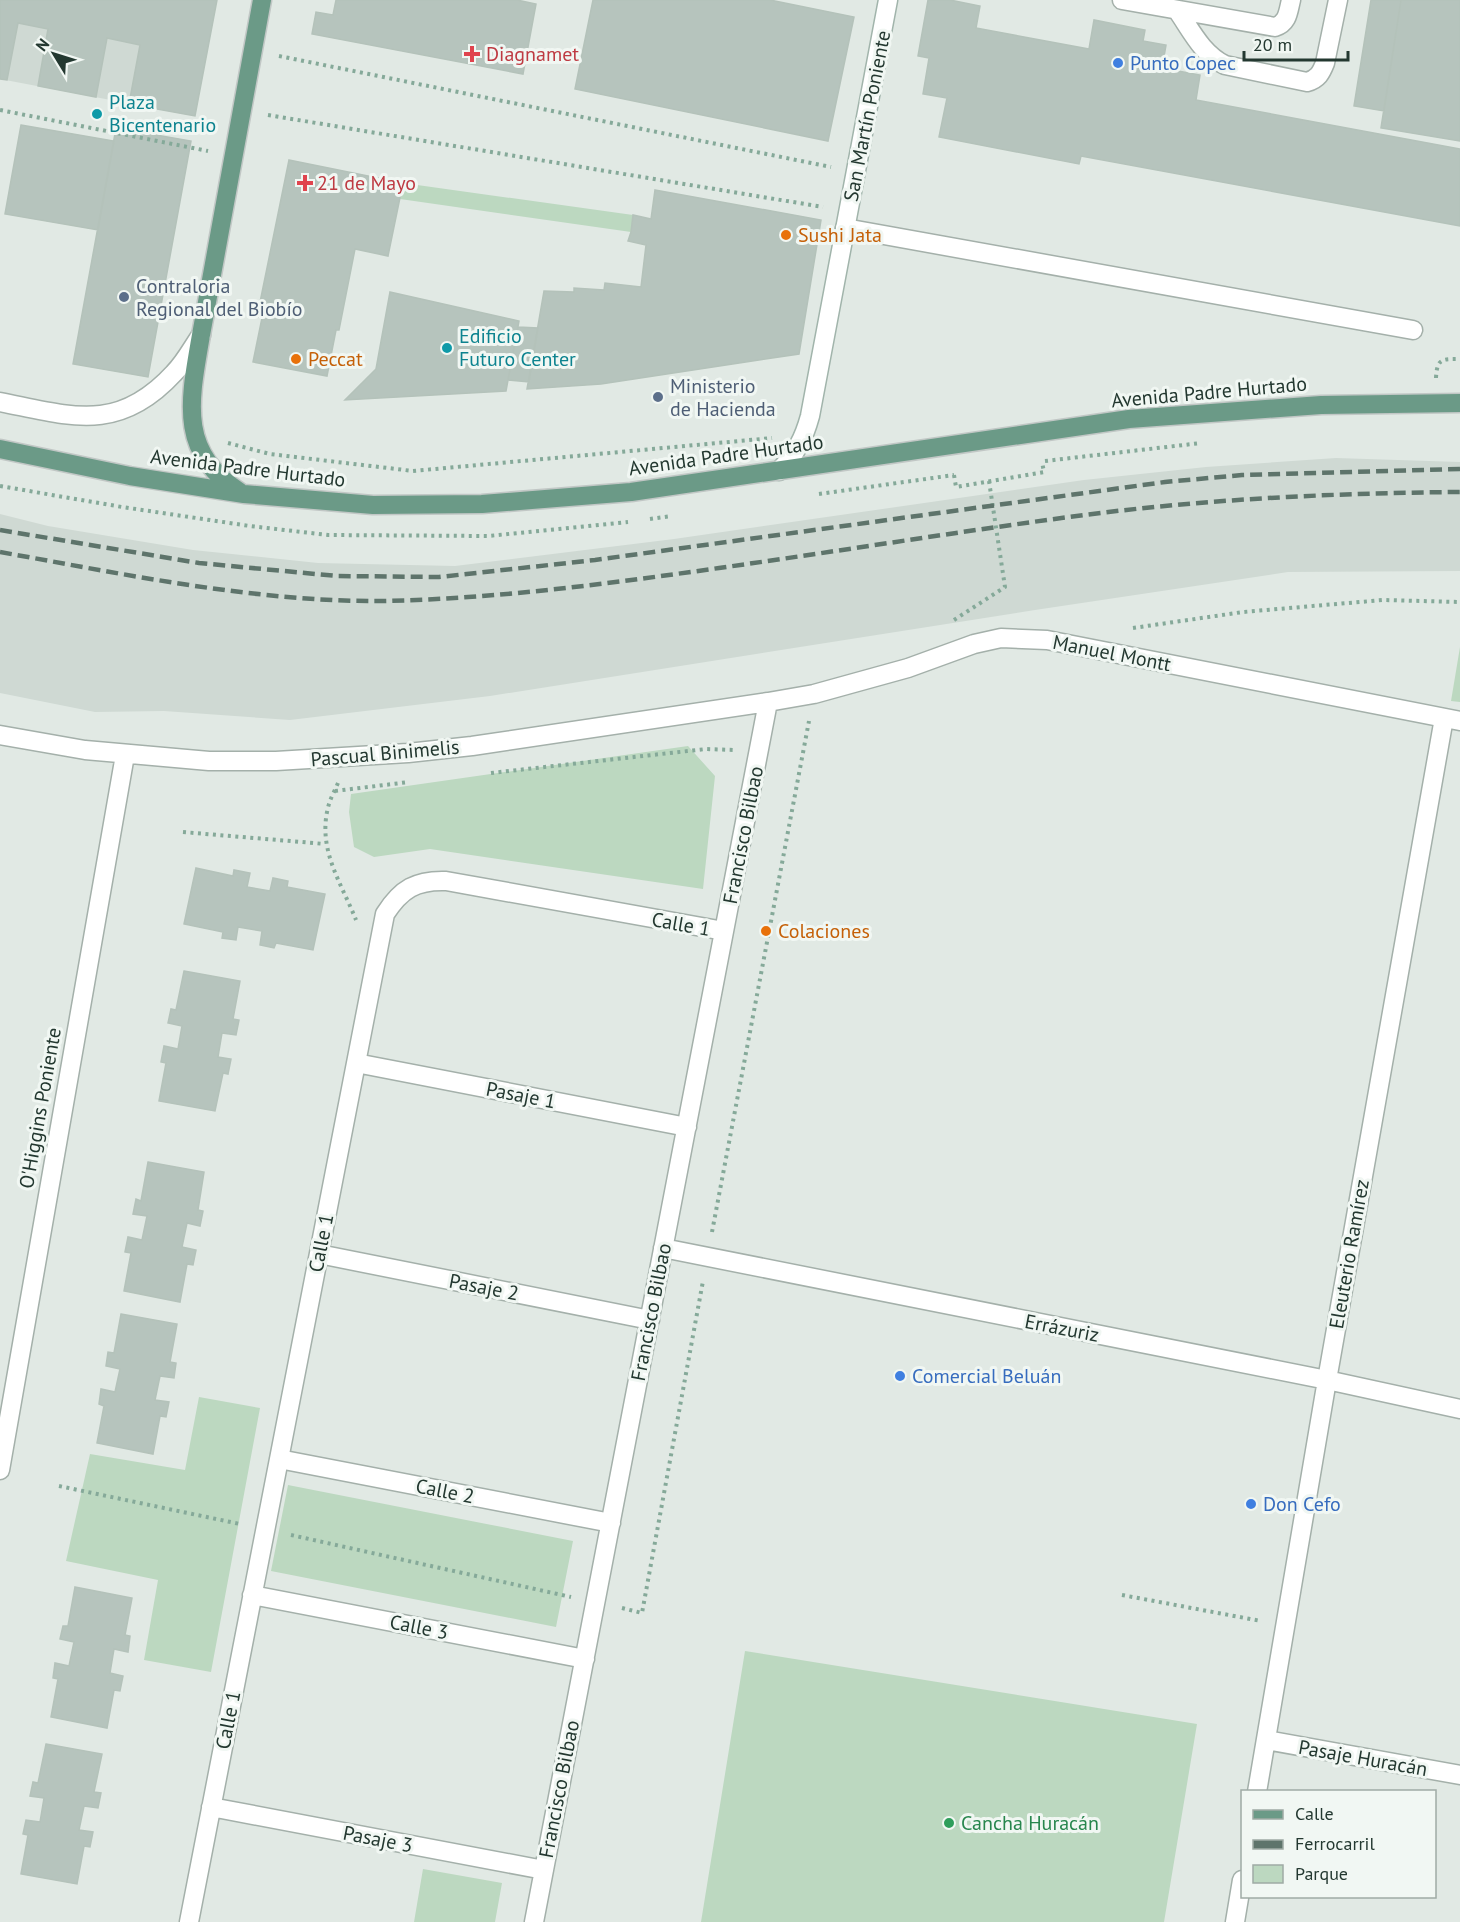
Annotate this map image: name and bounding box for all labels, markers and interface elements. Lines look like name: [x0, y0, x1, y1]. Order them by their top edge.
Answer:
north arrow: [24, 24, 84, 84]
scale bar: [1244, 24, 1348, 62]
street label: San Martín Poniente: [838, 28, 896, 204]
text: 20 m: [1253, 33, 1292, 56]
text: N: [31, 34, 53, 55]
place label: Diagnamet: [486, 41, 579, 67]
marker: Diagnamet: [463, 45, 481, 63]
place label: Punto Copec: [1130, 50, 1236, 76]
marker: Punto Copec: [1111, 56, 1125, 70]
place label: Plaza Bicentenario: [109, 89, 216, 138]
marker: Plaza Bicentenario: [90, 107, 104, 121]
place label: 21 de Mayo: [317, 170, 416, 196]
marker: 21 de Mayo: [298, 176, 312, 190]
place label: Sushi Jata: [798, 222, 882, 248]
marker: Sushi Jata: [779, 228, 793, 242]
place label: Contraloria Regional del Biobío: [136, 273, 302, 322]
marker: Contraloria Regional del Biobío: [117, 290, 131, 304]
place label: Edificio Futuro Center: [459, 323, 576, 372]
marker: Edificio Futuro Center: [440, 341, 454, 355]
place label: Peccat: [308, 346, 363, 372]
marker: Peccat: [289, 352, 303, 366]
street label: Avenida Padre Hurtado: [1110, 371, 1308, 413]
place label: Ministerio de Hacienda: [670, 373, 776, 422]
marker: Ministerio de Hacienda: [651, 390, 665, 404]
street label: Avenida Padre Hurtado: [627, 428, 825, 482]
street label: Avenida Padre Hurtado: [149, 443, 347, 493]
street label: Manuel Montt: [1051, 629, 1174, 677]
street label: Pascual Binimelis: [310, 734, 460, 772]
street label: Francisco Bilbao: [717, 764, 769, 906]
street label: Calle 1: [650, 906, 712, 942]
place label: Colaciones: [778, 918, 870, 944]
marker: Colaciones: [759, 924, 773, 938]
street label: O'Higgins Poniente: [13, 1026, 67, 1190]
street label: Pasaje 1: [484, 1076, 558, 1114]
street label: Eleuterio Ramírez: [1323, 1177, 1375, 1331]
street label: Calle 1: [303, 1212, 339, 1274]
street label: Francisco Bilbao: [625, 1241, 677, 1383]
street label: Pasaje 2: [447, 1268, 521, 1306]
street label: Errázuriz: [1023, 1308, 1101, 1348]
place label: Comercial Beluán: [912, 1363, 1061, 1389]
marker: Comercial Beluán: [893, 1369, 907, 1383]
street label: Calle 2: [414, 1473, 476, 1509]
place label: Don Cefo: [1263, 1491, 1341, 1517]
marker: Don Cefo: [1244, 1497, 1258, 1511]
street label: Calle 3: [388, 1609, 450, 1645]
street label: Calle 1: [210, 1689, 246, 1751]
street label: Francisco Bilbao: [533, 1718, 585, 1860]
street label: Pasaje Huracán: [1297, 1734, 1429, 1782]
legend: [1241, 1790, 1436, 1898]
text: Calle: [1295, 1802, 1334, 1825]
place label: Cancha Huracán: [961, 1810, 1099, 1836]
marker: Cancha Huracán: [942, 1816, 956, 1830]
street label: Pasaje 3: [341, 1820, 415, 1858]
text: Ferrocarril: [1295, 1832, 1375, 1855]
text: Parque: [1295, 1862, 1348, 1885]

